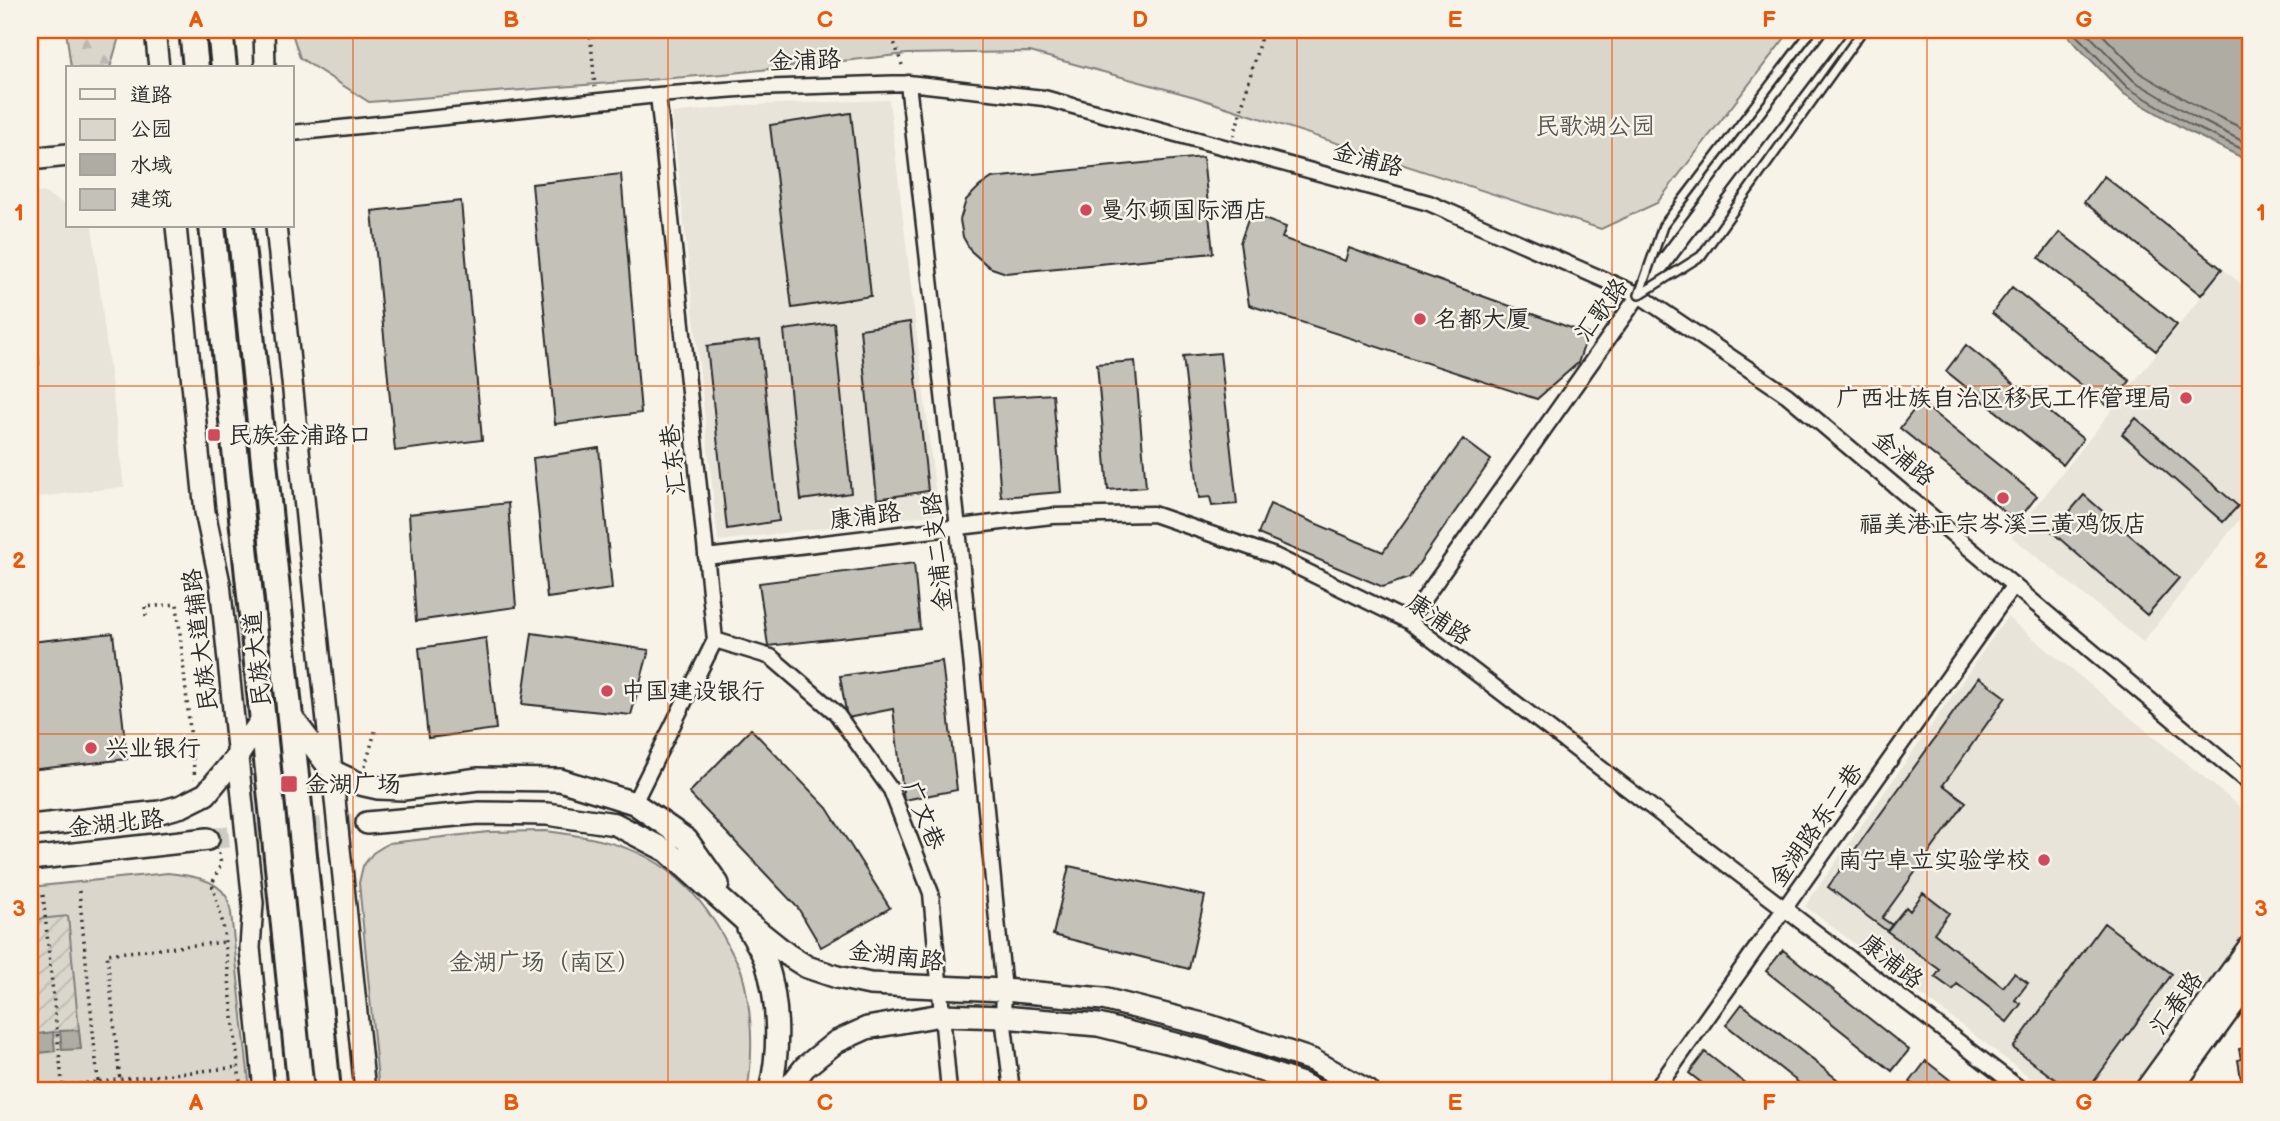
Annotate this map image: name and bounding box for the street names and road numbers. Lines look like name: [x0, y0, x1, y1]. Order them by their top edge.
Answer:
street label: 金浦路: [769, 45, 842, 76]
street label: 金浦路: [1329, 136, 1406, 183]
street label: 汇歌路: [1569, 273, 1634, 348]
street label: 汇东巷: [655, 423, 692, 497]
street label: 金浦路: [1867, 424, 1941, 493]
street label: 金浦二支路: [917, 491, 958, 613]
street label: 康浦路: [828, 498, 903, 535]
street label: 民族大道辅路: [177, 567, 224, 713]
street label: 康浦路: [1401, 587, 1477, 652]
street label: 民族大道: [238, 610, 277, 708]
street label: 金湖路东二巷: [1763, 758, 1870, 893]
street label: 广文巷: [896, 776, 951, 854]
street label: 金湖北路: [67, 804, 165, 843]
street label: 康浦路: [1854, 928, 1929, 995]
street label: 金湖南路: [847, 936, 945, 977]
street label: 汇春路: [2144, 966, 2209, 1041]

